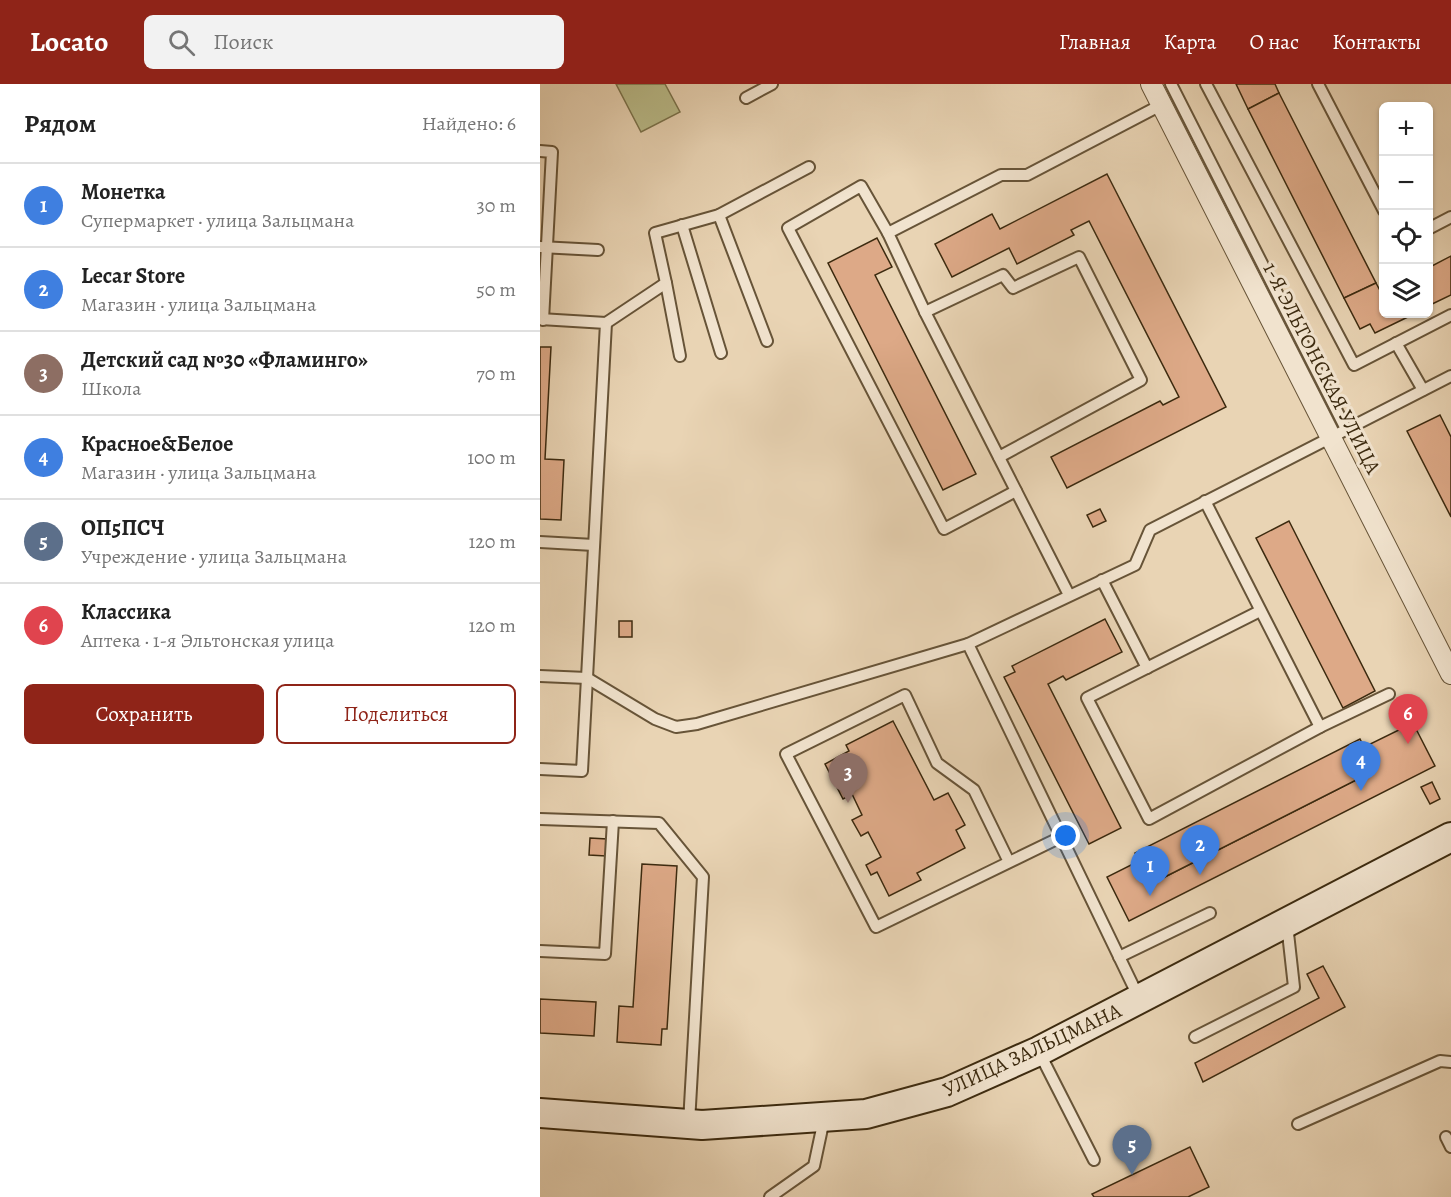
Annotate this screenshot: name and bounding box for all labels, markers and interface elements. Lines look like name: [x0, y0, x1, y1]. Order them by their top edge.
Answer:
search box: [144, 15, 564, 69]
text: Locato: [30, 23, 108, 61]
icon: search: [165, 26, 198, 59]
text: Поиск: [213, 27, 274, 57]
text: Главная: [1059, 28, 1131, 56]
text: Карта: [1164, 28, 1216, 56]
text: О нас: [1249, 28, 1299, 56]
text: Контакты: [1332, 28, 1421, 56]
map controls: [1379, 102, 1433, 318]
button: +: [1379, 102, 1433, 156]
text: Рядом: [24, 106, 96, 141]
text: Найдено: 6: [422, 110, 516, 137]
button: −: [1379, 156, 1433, 210]
text: Монетка: [81, 177, 165, 207]
text: 1: [40, 192, 47, 219]
text: 30 m: [476, 192, 516, 219]
text: Супермаркет · улица Зальцмана: [81, 207, 354, 234]
button: locate: [1379, 210, 1433, 264]
street label: 1-Я ЭЛЬТОНСКАЯ УЛИЦА: [1256, 258, 1388, 479]
text: Lecar Store: [81, 261, 185, 291]
button: layers: [1379, 264, 1433, 318]
text: 2: [39, 276, 48, 303]
text: 50 m: [476, 276, 516, 303]
text: Магазин · улица Зальцмана: [81, 291, 316, 318]
text: Детский сад №30 «Фламинго»: [81, 345, 368, 375]
text: 3: [39, 360, 48, 387]
text: 70 m: [476, 360, 516, 387]
text: Школа: [81, 375, 141, 402]
text: Красное&Белое: [81, 429, 233, 459]
text: 4: [39, 444, 48, 471]
text: 100 m: [467, 444, 516, 471]
text: Магазин · улица Зальцмана: [81, 459, 316, 486]
text: ОП5ПСЧ: [81, 513, 165, 543]
text: 5: [39, 528, 48, 555]
text: 120 m: [468, 528, 516, 555]
text: Учреждение · улица Зальцмана: [81, 543, 347, 570]
text: Классика: [81, 597, 171, 627]
text: 6: [39, 612, 48, 639]
text: 120 m: [468, 612, 516, 639]
text: Аптека · 1-я Эльтонская улица: [81, 627, 335, 654]
button: Сохранить: [24, 684, 264, 744]
button: Поделиться: [276, 684, 516, 744]
pin: 6: [1388, 694, 1428, 744]
pin: 4: [1342, 742, 1380, 791]
pin: 3: [828, 754, 868, 803]
your location: [1051, 821, 1080, 850]
pin: 2: [1180, 826, 1220, 875]
pin: 1: [1130, 846, 1170, 896]
street label: УЛИЦА ЗАЛЬЦМАНА: [938, 996, 1126, 1104]
pin: 5: [1112, 1126, 1152, 1175]

